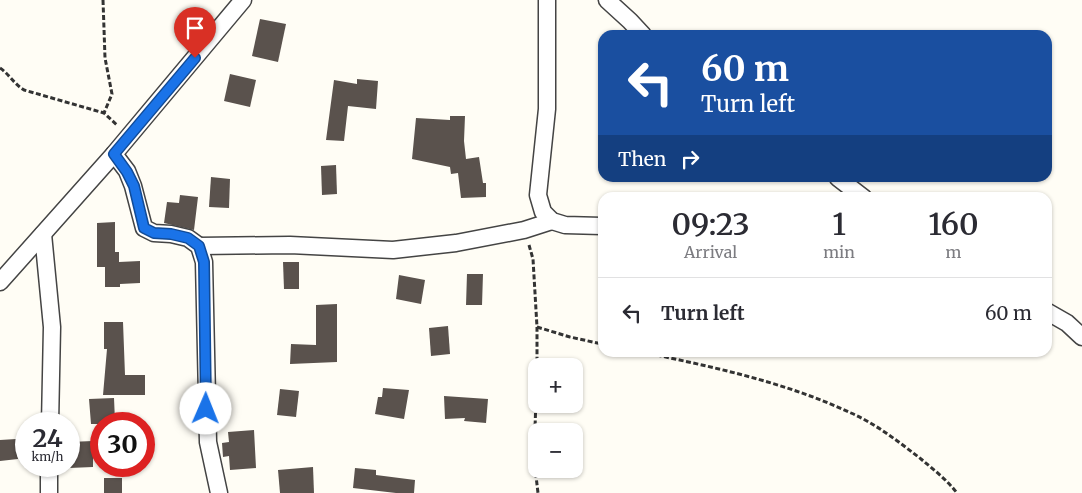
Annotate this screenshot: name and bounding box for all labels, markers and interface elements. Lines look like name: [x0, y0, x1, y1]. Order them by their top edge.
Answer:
pin: [174, 7, 216, 58]
icon: arrive: [181, 14, 209, 42]
text: 60 m: [701, 47, 789, 91]
icon: left: [618, 50, 683, 115]
text: Turn left: [701, 90, 795, 118]
icon: right: [676, 145, 704, 173]
text: Then: [618, 147, 666, 171]
text: 09:23: [671, 205, 750, 243]
text: 1: [832, 205, 846, 243]
text: 160: [928, 205, 979, 243]
text: Arrival: [684, 242, 737, 262]
text: min: [823, 242, 855, 262]
text: m: [945, 242, 961, 262]
icon: left: [618, 299, 646, 327]
text: Turn left: [661, 301, 745, 325]
text: 60 m: [985, 301, 1032, 325]
map controls: [528, 358, 583, 478]
button: +: [528, 358, 583, 413]
position arrow: [179, 382, 231, 434]
speed limit sign: 30: [90, 412, 155, 477]
text: 24: [32, 422, 63, 454]
button: −: [528, 423, 583, 478]
text: km/h: [32, 449, 63, 464]

